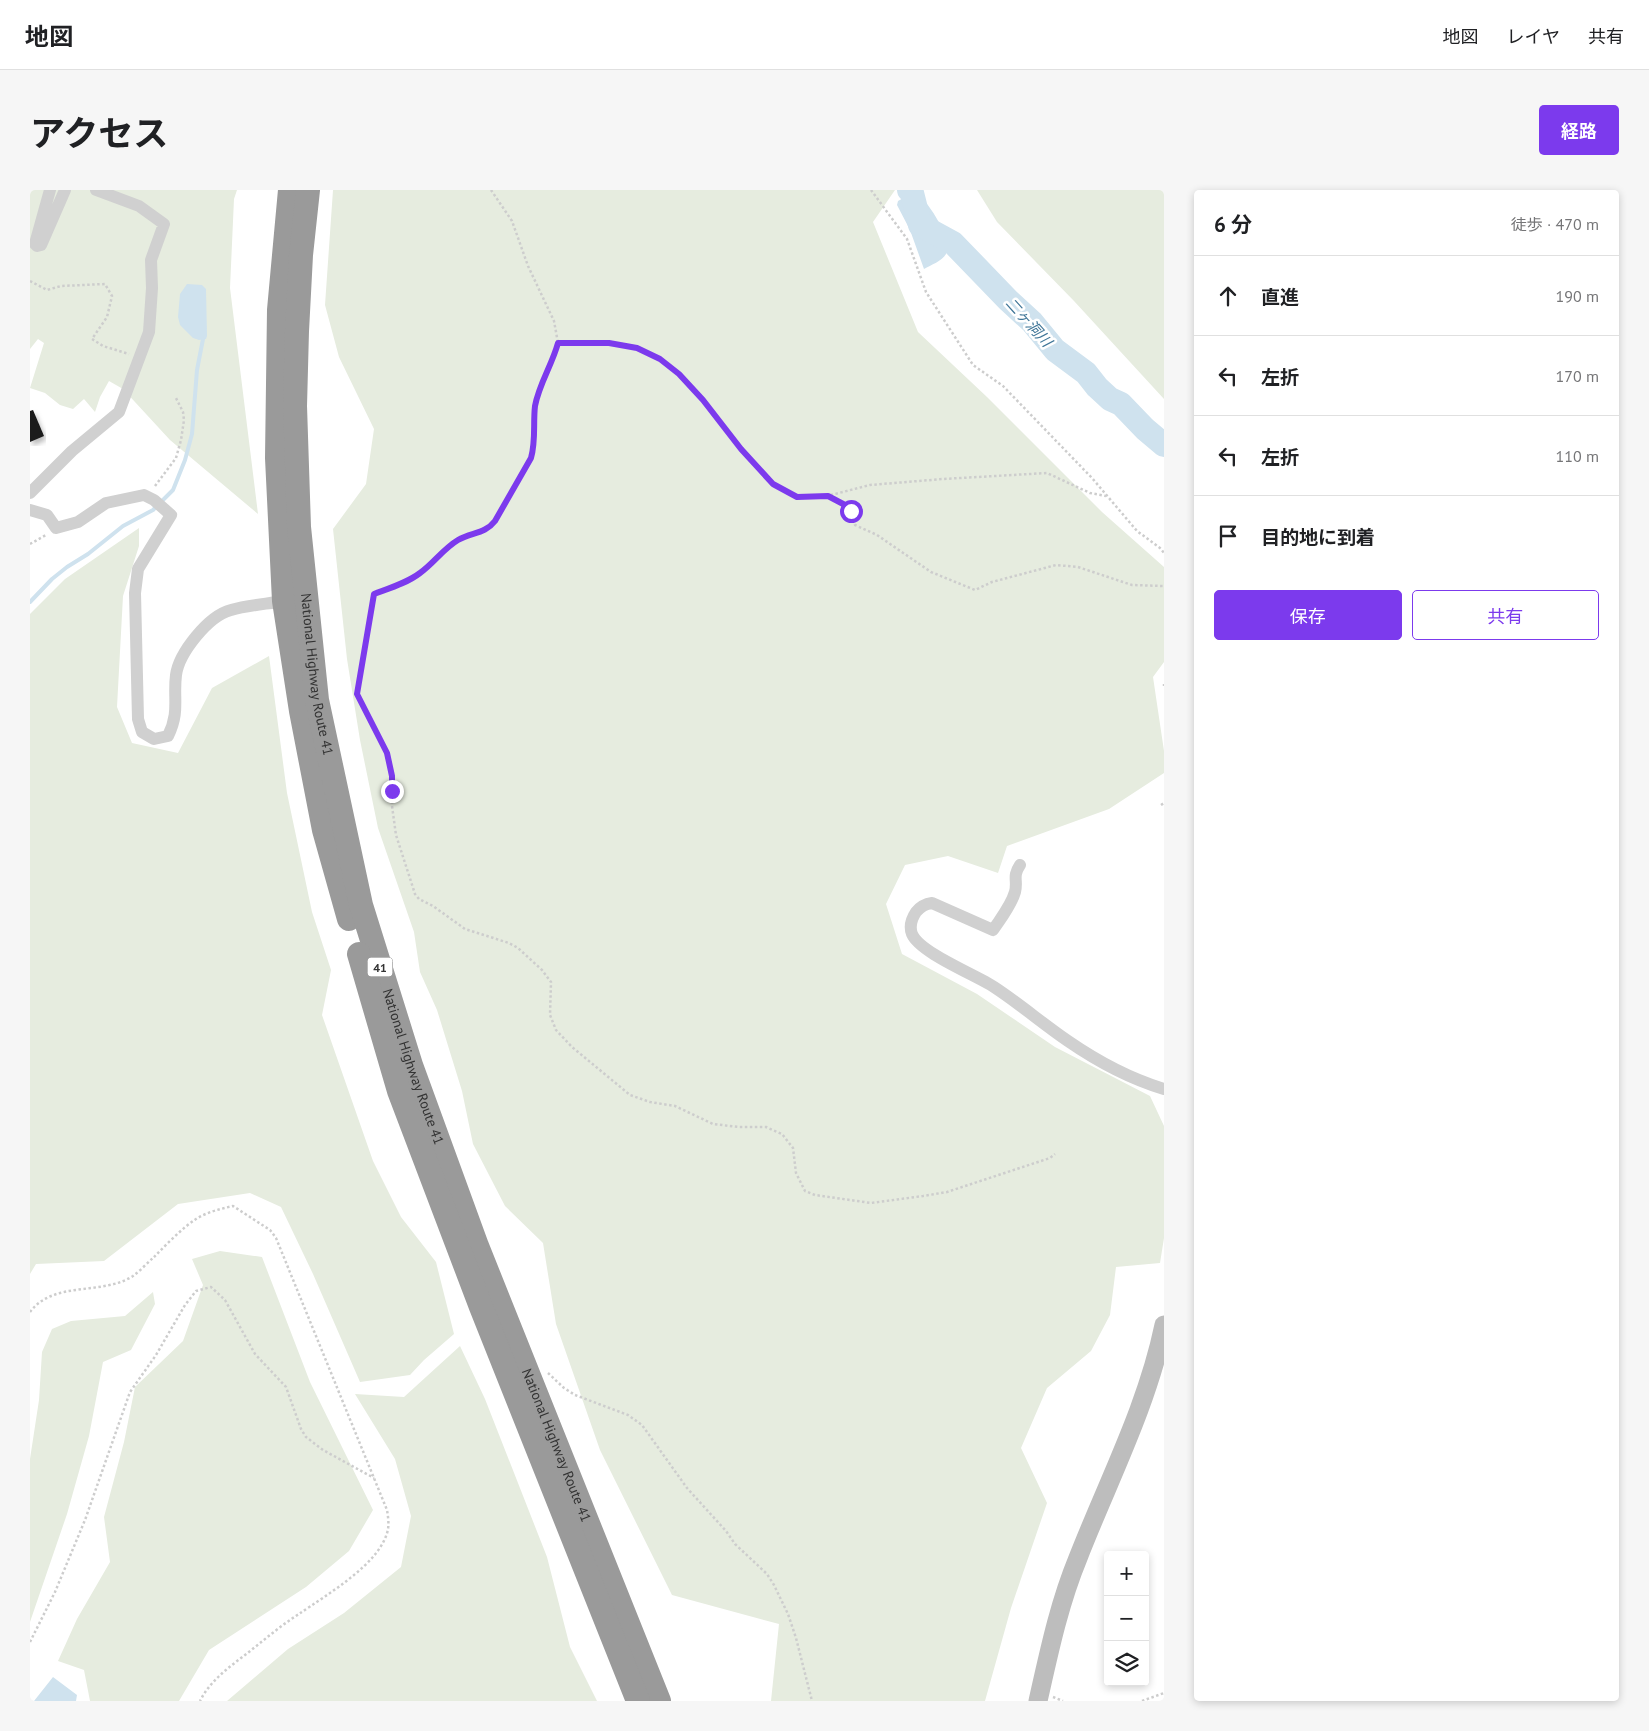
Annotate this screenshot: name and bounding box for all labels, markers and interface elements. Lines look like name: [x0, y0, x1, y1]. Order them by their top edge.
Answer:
text: 地図: [25, 21, 73, 52]
text: 地図: [1443, 25, 1479, 48]
text: レイヤ: [1507, 25, 1560, 48]
text: 共有: [1588, 25, 1624, 48]
button: 経路: [1539, 105, 1619, 155]
text: アクセス: [30, 110, 168, 156]
text: 6 分: [1214, 211, 1252, 238]
text: 徒歩 · 470 m: [1511, 214, 1599, 234]
icon: ahead: [1214, 282, 1242, 310]
text: 直進: [1261, 285, 1299, 309]
text: 190 m: [1556, 286, 1599, 306]
water label: 二ヶ洞川: [1002, 293, 1057, 352]
icon: left: [1214, 362, 1242, 390]
text: 左折: [1261, 365, 1299, 389]
text: 170 m: [1556, 366, 1599, 386]
icon: left: [1214, 442, 1242, 470]
text: 左折: [1261, 445, 1299, 469]
text: 110 m: [1556, 446, 1599, 466]
route start: [840, 500, 863, 523]
icon: arrive: [1214, 522, 1242, 550]
text: 目的地に到着: [1261, 525, 1375, 549]
button: 保存: [1214, 590, 1402, 640]
button: 共有: [1412, 590, 1599, 640]
street label: National Highway Route 41: [297, 592, 338, 757]
route end: [381, 780, 404, 803]
road number: 41: [368, 958, 392, 976]
street label: National Highway Route 41: [379, 986, 448, 1147]
street label: National Highway Route 41: [518, 1366, 595, 1525]
map controls: [1104, 1551, 1149, 1686]
button: +: [1104, 1551, 1149, 1596]
button: −: [1104, 1596, 1149, 1641]
button: layers: [1104, 1641, 1149, 1686]

